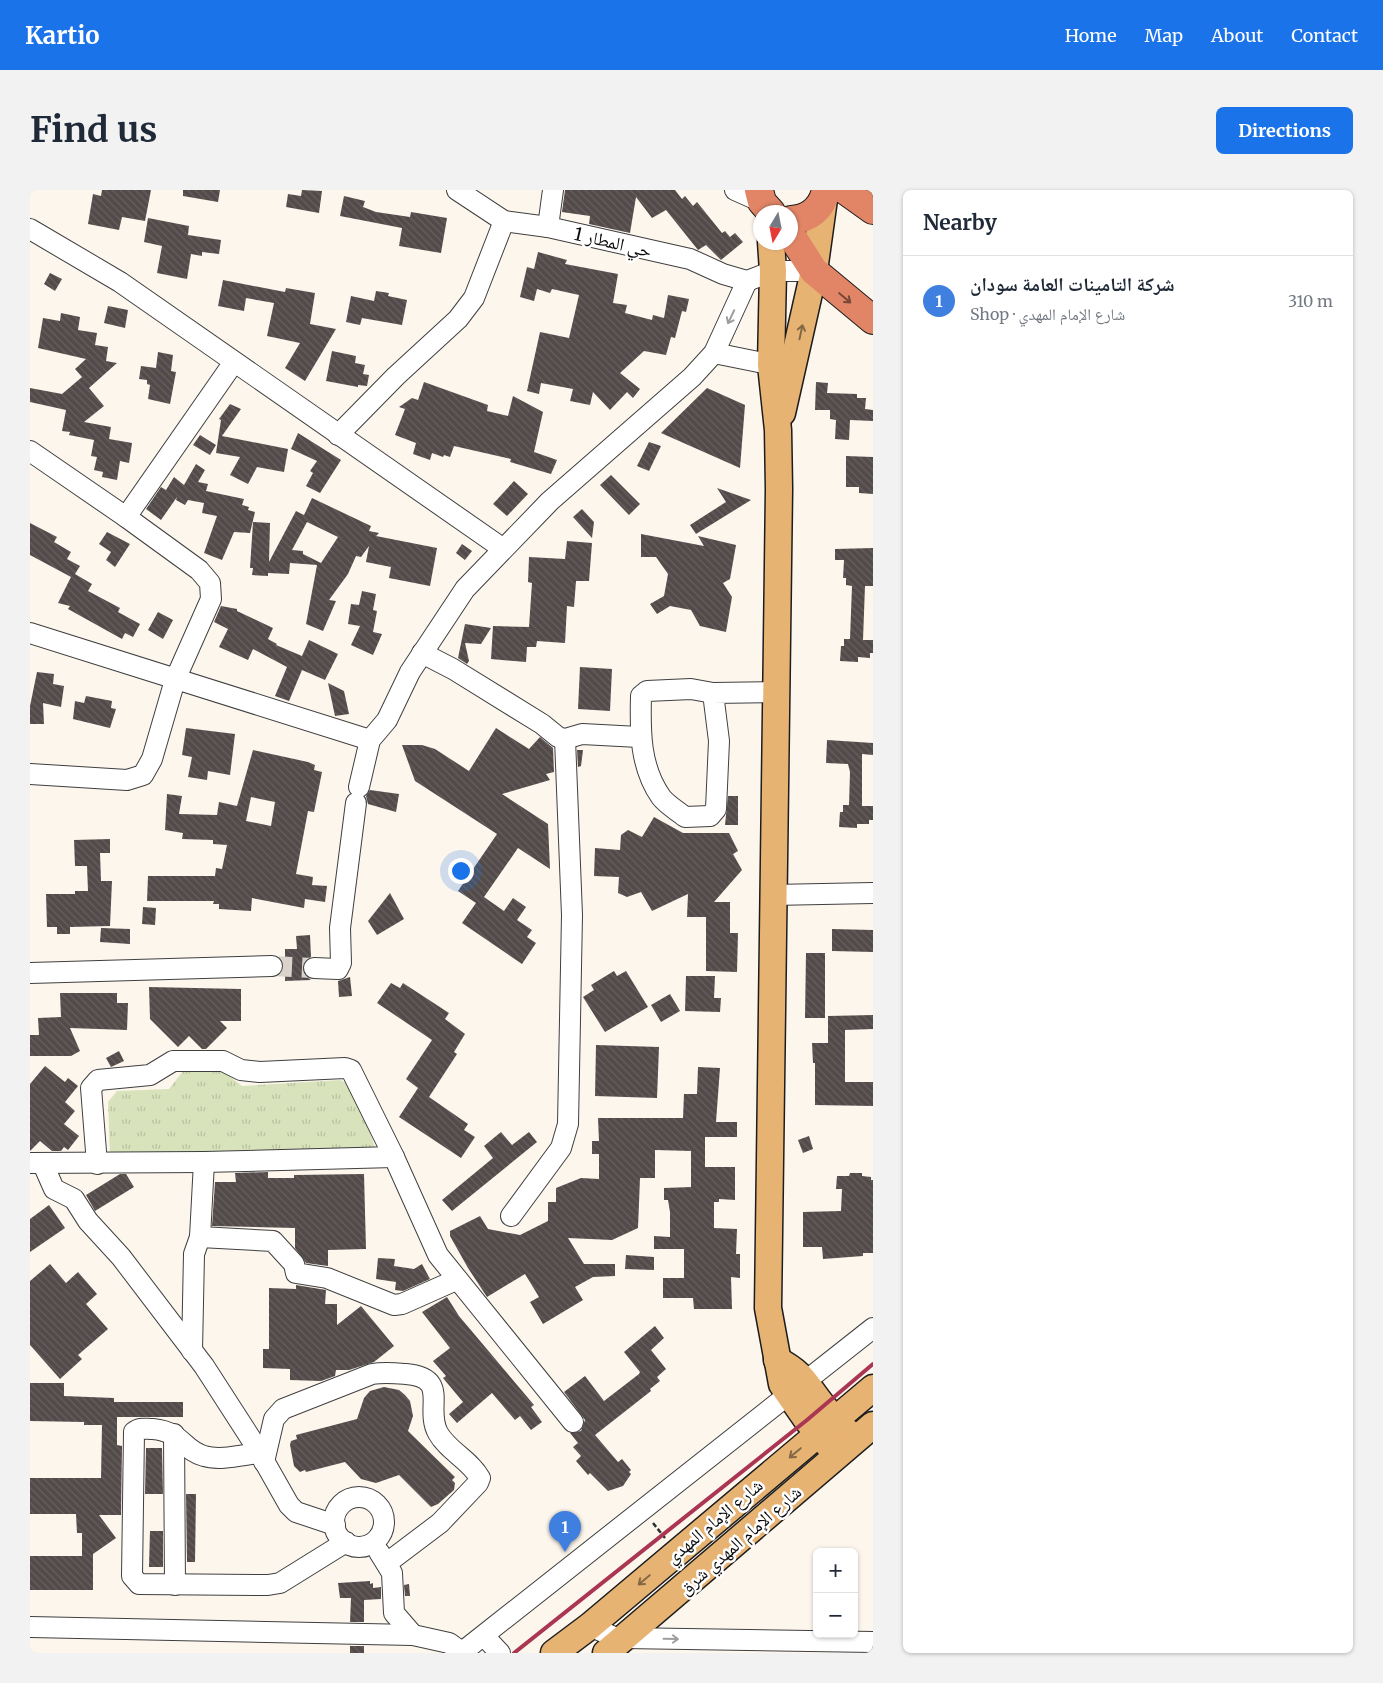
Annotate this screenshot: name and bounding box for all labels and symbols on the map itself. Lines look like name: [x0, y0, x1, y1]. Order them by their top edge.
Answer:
north arrow: [753, 205, 798, 250]
street label: حي المطار 1: [571, 222, 654, 266]
one-way arrow: [839, 292, 852, 303]
one-way arrow: [726, 309, 735, 324]
one-way arrow: [797, 324, 806, 340]
your location: [448, 858, 474, 884]
one-way arrow: [788, 1447, 801, 1458]
street label: شارع الإمام المهدي: [661, 1474, 770, 1571]
street label: شارع الإمام المهدي شرق: [674, 1480, 808, 1602]
pin: 1: [549, 1511, 581, 1552]
one-way arrow: [638, 1575, 651, 1586]
one-way arrow: [662, 1634, 679, 1644]

